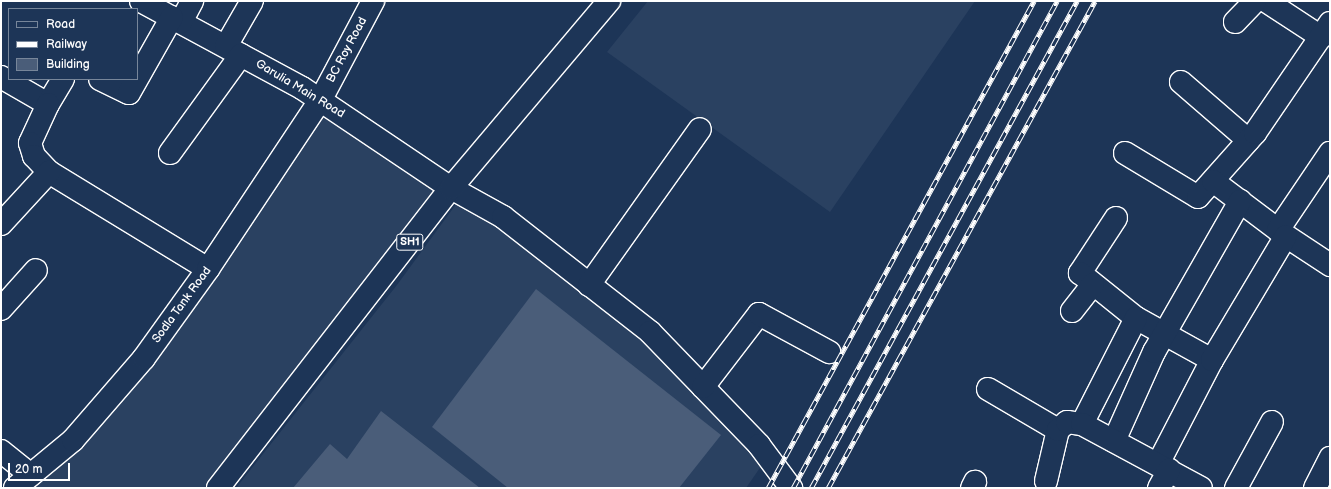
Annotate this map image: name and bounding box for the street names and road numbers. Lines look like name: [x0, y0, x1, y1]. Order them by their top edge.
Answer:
street label: BC Roy Road: [324, 14, 370, 86]
street label: Garulia Main Road: [253, 57, 347, 121]
road number: SH1: [396, 233, 424, 251]
street label: Sodla Tank Road: [149, 264, 215, 346]

